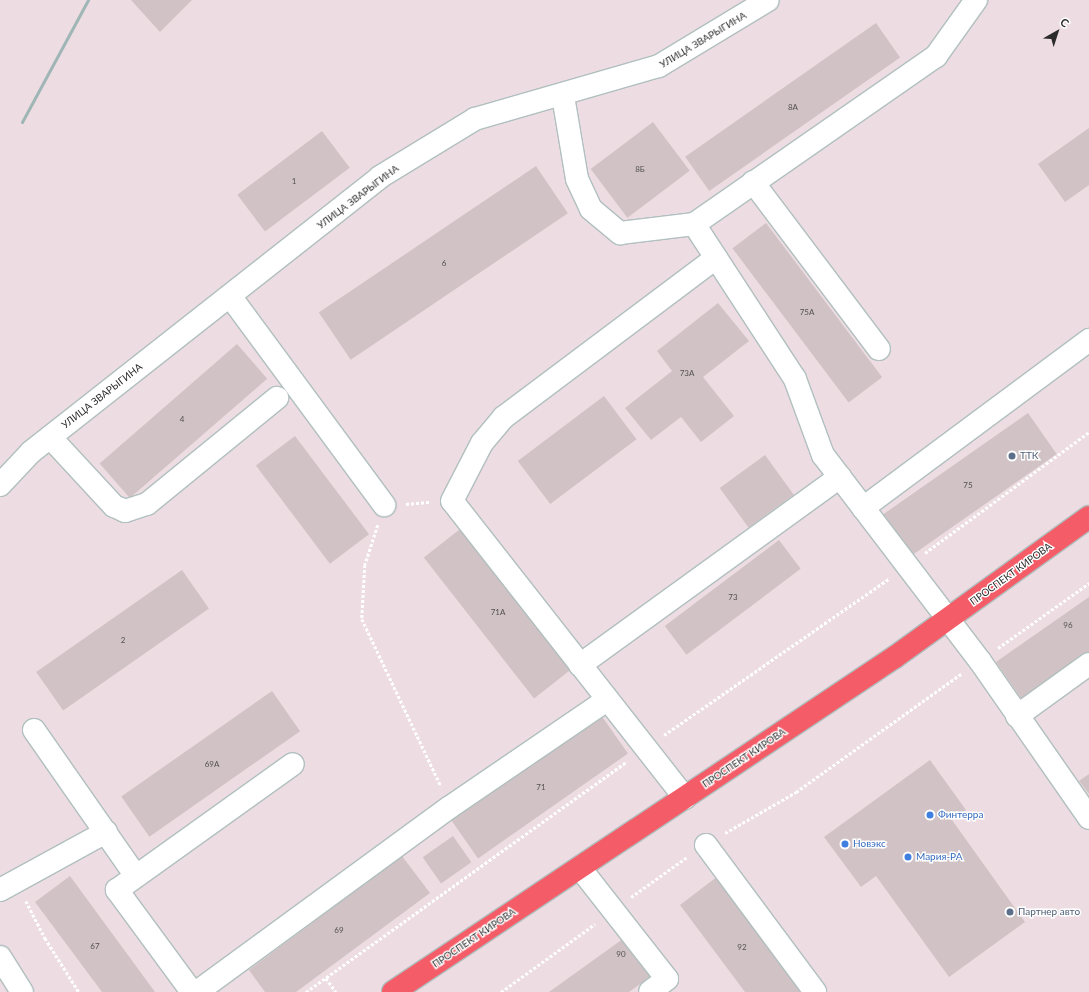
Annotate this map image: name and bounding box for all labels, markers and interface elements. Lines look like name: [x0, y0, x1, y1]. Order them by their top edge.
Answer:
street label: УЛИЦА ЗВАРЫГИНА: [657, 9, 749, 71]
north arrow: [1037, 12, 1077, 52]
text: С: [1058, 15, 1072, 30]
house number: 8А: [788, 103, 798, 113]
street label: УЛИЦА ЗВАРЫГИНА: [315, 162, 401, 232]
house number: 8Б: [635, 165, 645, 175]
house number: 1: [292, 177, 296, 187]
house number: 6: [442, 259, 446, 269]
house number: 75А: [800, 308, 814, 318]
street label: УЛИЦА ЗВАРЫГИНА: [59, 361, 145, 431]
house number: 73А: [680, 369, 694, 379]
house number: 4: [180, 415, 184, 425]
place label: ТТК: [1020, 450, 1039, 462]
marker: ТТК: [1007, 451, 1017, 461]
house number: 75: [963, 481, 973, 491]
street label: ПРОСПЕКТ КИРОВА: [968, 540, 1054, 608]
house number: 73: [728, 593, 738, 603]
house number: 71А: [491, 608, 505, 618]
house number: 96: [1063, 621, 1073, 631]
house number: 2: [121, 636, 125, 646]
street label: ПРОСПЕКТ КИРОВА: [700, 726, 788, 790]
house number: 69А: [205, 760, 219, 770]
house number: 71: [536, 783, 546, 793]
place label: Финтерра: [938, 809, 983, 821]
marker: Финтерра: [925, 810, 935, 820]
place label: Новэкс: [853, 838, 886, 850]
marker: Новэкс: [840, 839, 850, 849]
place label: Мария-РА: [916, 851, 962, 863]
marker: Мария-РА: [903, 852, 913, 862]
street label: ПРОСПЕКТ КИРОВА: [430, 906, 518, 970]
place label: Партнер авто: [1018, 906, 1080, 918]
marker: Партнер авто: [1005, 907, 1015, 917]
house number: 69: [334, 926, 344, 936]
house number: 67: [90, 942, 100, 952]
house number: 92: [737, 943, 747, 953]
house number: 90: [616, 950, 626, 960]

